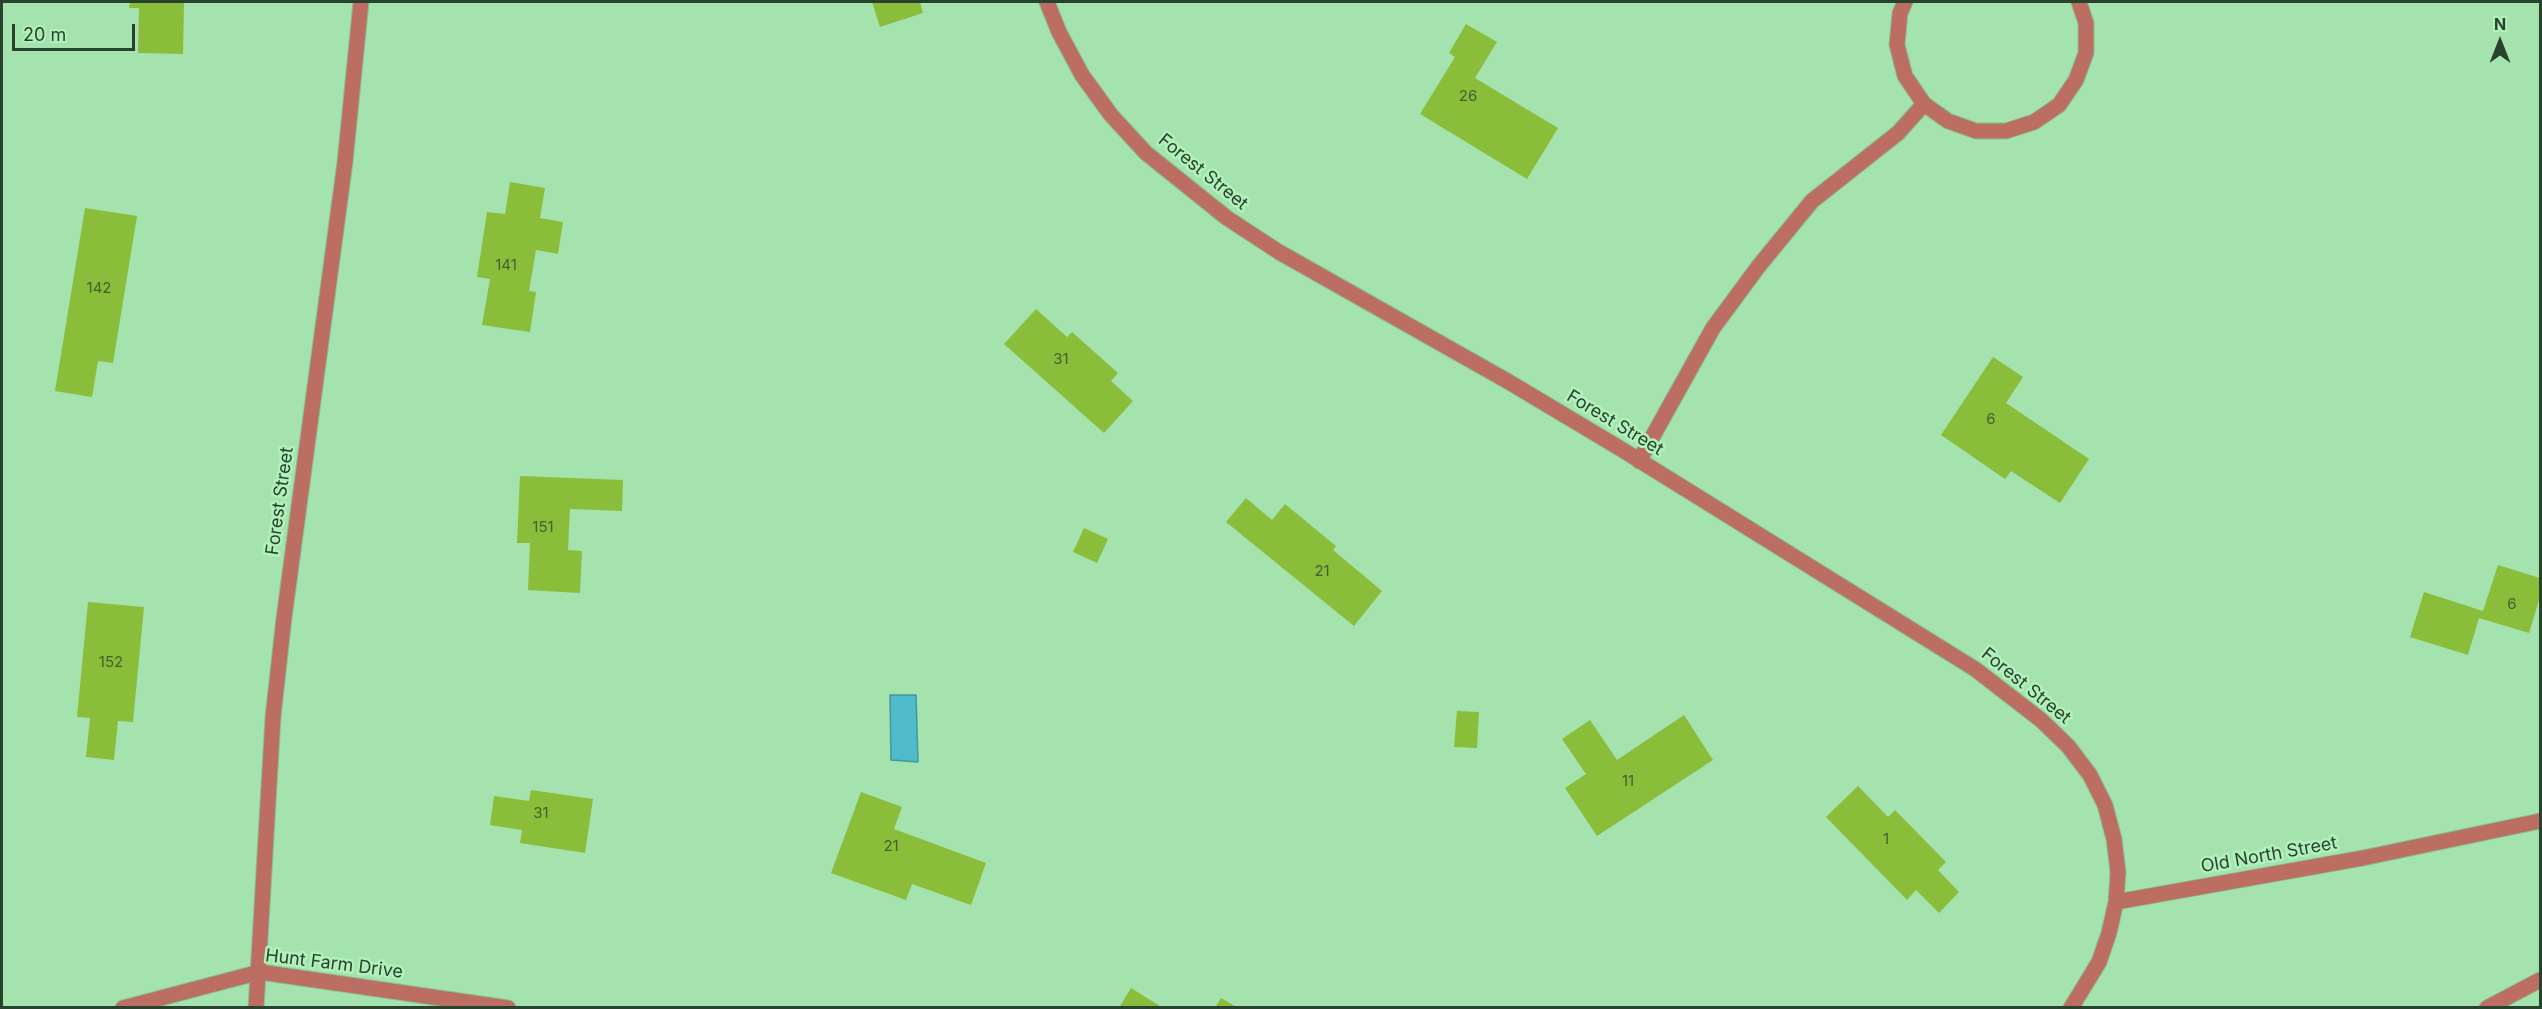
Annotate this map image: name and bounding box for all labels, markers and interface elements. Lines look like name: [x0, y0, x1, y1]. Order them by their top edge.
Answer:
scale bar: [15, 12, 138, 50]
north arrow: [2470, 12, 2530, 72]
text: N: [2494, 14, 2506, 34]
text: 20 m: [23, 24, 66, 45]
house number: 26: [1459, 87, 1477, 105]
street label: Forest Street: [1154, 129, 1252, 215]
house number: 141: [495, 256, 517, 274]
house number: 142: [87, 279, 111, 297]
house number: 31: [1053, 350, 1069, 368]
street label: Forest Street: [1563, 386, 1667, 460]
house number: 6: [1986, 410, 1996, 428]
street label: Forest Street: [262, 446, 298, 556]
house number: 151: [532, 518, 554, 536]
house number: 21: [1314, 562, 1330, 580]
house number: 6: [2507, 595, 2517, 613]
street label: Forest Street: [1977, 643, 2075, 729]
house number: 152: [99, 653, 123, 671]
house number: 11: [1622, 772, 1634, 790]
house number: 31: [533, 804, 549, 822]
house number: 1: [1883, 830, 1889, 848]
street label: Old North Street: [2199, 832, 2339, 878]
house number: 21: [883, 837, 899, 855]
street label: Hunt Farm Drive: [264, 945, 404, 983]

